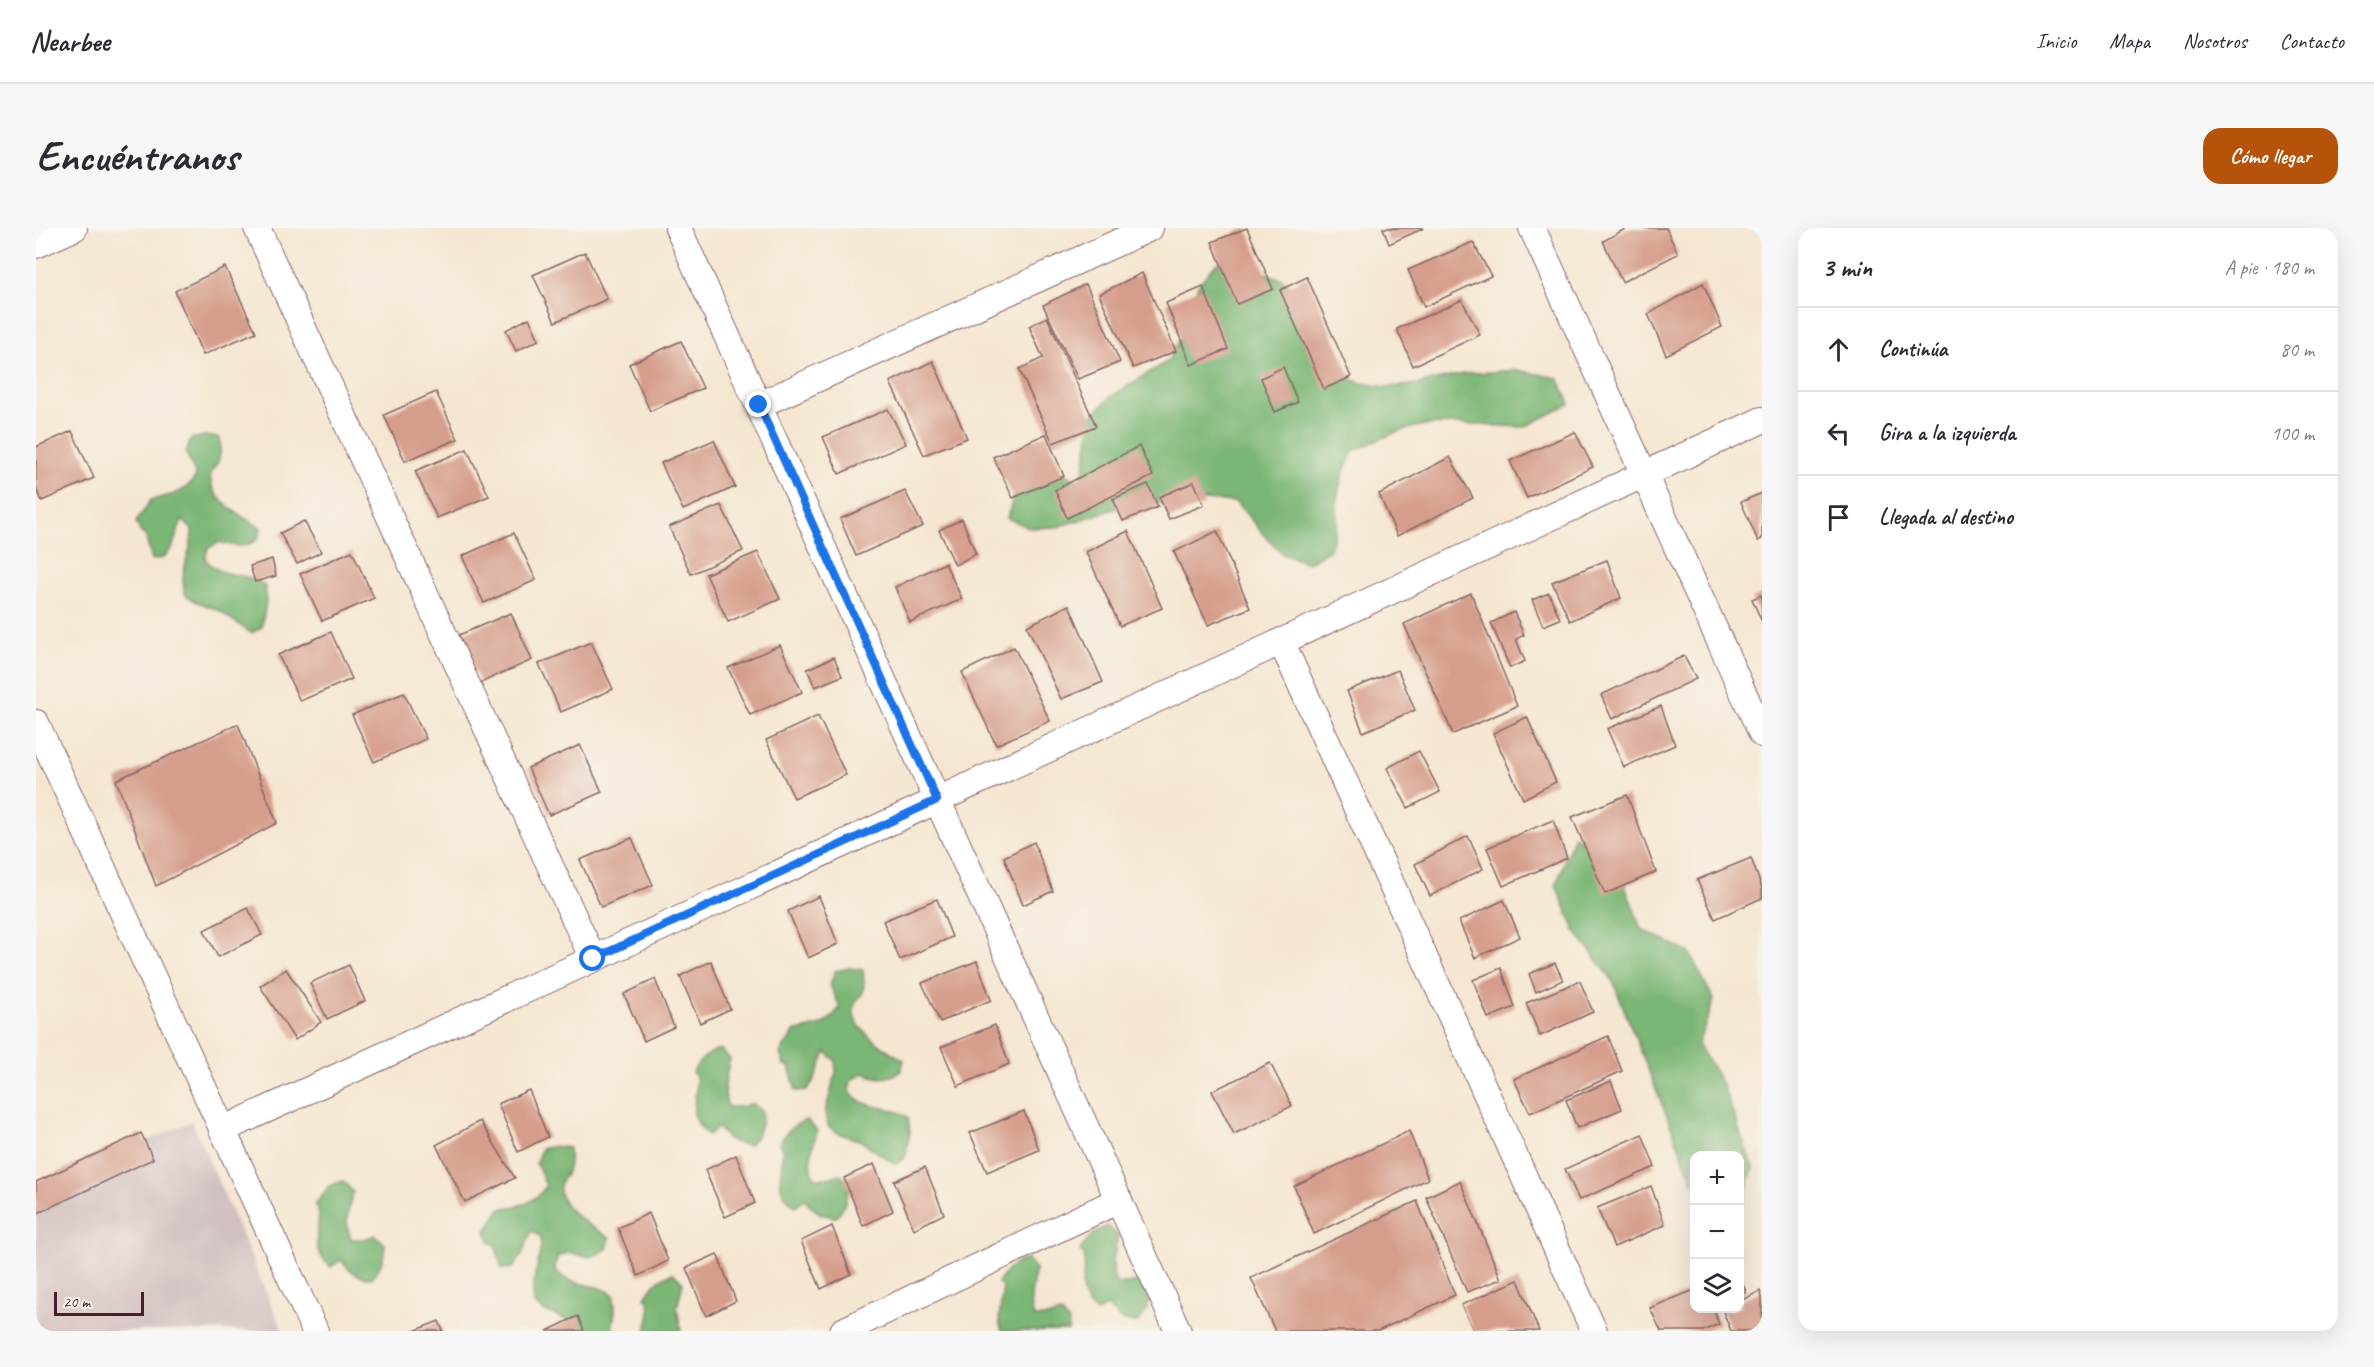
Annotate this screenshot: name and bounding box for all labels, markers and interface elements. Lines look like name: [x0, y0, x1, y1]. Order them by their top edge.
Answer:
text: Nearbee: [30, 24, 110, 59]
text: Inicio: [2036, 28, 2076, 54]
text: Mapa: [2109, 28, 2150, 54]
text: Nosotros: [2183, 28, 2247, 54]
text: Contacto: [2280, 28, 2344, 54]
button: Cómo llegar: [2203, 128, 2338, 184]
text: Encuéntranos: [36, 130, 238, 183]
text: 3 min: [1822, 251, 1872, 284]
text: A pie · 180 m: [2225, 255, 2314, 280]
icon: ahead: [1822, 333, 1855, 366]
text: Continúa: [1879, 335, 1947, 363]
text: 80 m: [2280, 337, 2314, 362]
route end: [745, 391, 771, 417]
icon: left: [1822, 417, 1855, 450]
text: Gira a la izquierda: [1879, 419, 2016, 447]
text: 100 m: [2271, 421, 2314, 446]
icon: arrive: [1822, 501, 1855, 534]
text: Llegada al destino: [1879, 503, 2013, 531]
route start: [579, 945, 605, 971]
map controls: [1690, 1151, 1744, 1313]
button: +: [1690, 1151, 1744, 1205]
button: −: [1690, 1205, 1744, 1259]
button: layers: [1690, 1259, 1744, 1313]
scale bar: [54, 1289, 144, 1316]
text: 20 m: [63, 1292, 90, 1312]

